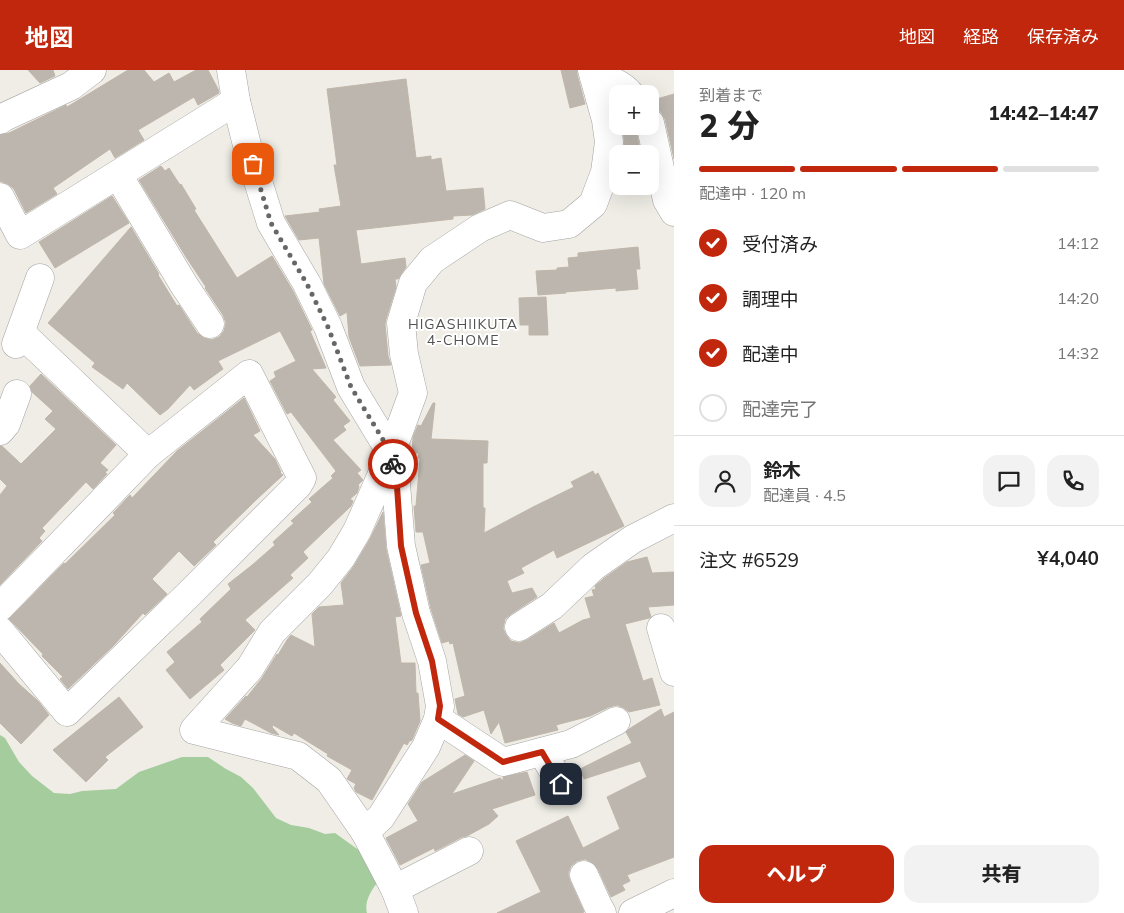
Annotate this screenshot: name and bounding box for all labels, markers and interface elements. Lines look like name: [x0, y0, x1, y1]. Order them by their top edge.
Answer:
text: 地図: [25, 22, 73, 52]
text: 地図: [899, 25, 935, 48]
text: 経路: [963, 25, 999, 48]
text: 保存済み: [1027, 25, 1099, 48]
map controls: [609, 85, 659, 195]
button: +: [609, 85, 659, 135]
text: 到着まで: [699, 85, 763, 105]
text: 14:42–14:47: [988, 101, 1099, 125]
text: 2 分: [699, 105, 759, 145]
pin: [232, 143, 274, 185]
button: −: [609, 145, 659, 195]
icon: bag: [239, 150, 267, 178]
text: 配達中 · 120 m: [699, 183, 806, 203]
icon: check: [699, 229, 727, 257]
text: 受付済み: [742, 232, 818, 256]
text: 14:12: [1057, 233, 1099, 253]
icon: check: [699, 284, 727, 312]
text: 調理中: [742, 287, 799, 311]
text: 14:20: [1057, 288, 1099, 308]
district label: HIGASHIIKUTA 4-CHOME: [408, 315, 518, 349]
icon: check: [699, 339, 727, 367]
text: 配達中: [742, 342, 799, 366]
text: 14:32: [1057, 343, 1099, 363]
text: 配達完了: [742, 397, 818, 421]
courier: [368, 439, 418, 489]
icon: bike: [379, 450, 407, 478]
button: person: [699, 455, 751, 507]
button: chat: [983, 455, 1035, 507]
button: phone: [1047, 455, 1099, 507]
text: 鈴木: [763, 458, 801, 482]
text: 配達員 · 4.5: [763, 485, 846, 505]
text: ¥4,040: [1037, 546, 1099, 570]
text: 注文 #6529: [699, 548, 799, 572]
pin: [540, 763, 582, 805]
icon: home: [547, 770, 575, 798]
button: ヘルプ: [699, 845, 894, 903]
button: 共有: [904, 845, 1099, 903]

